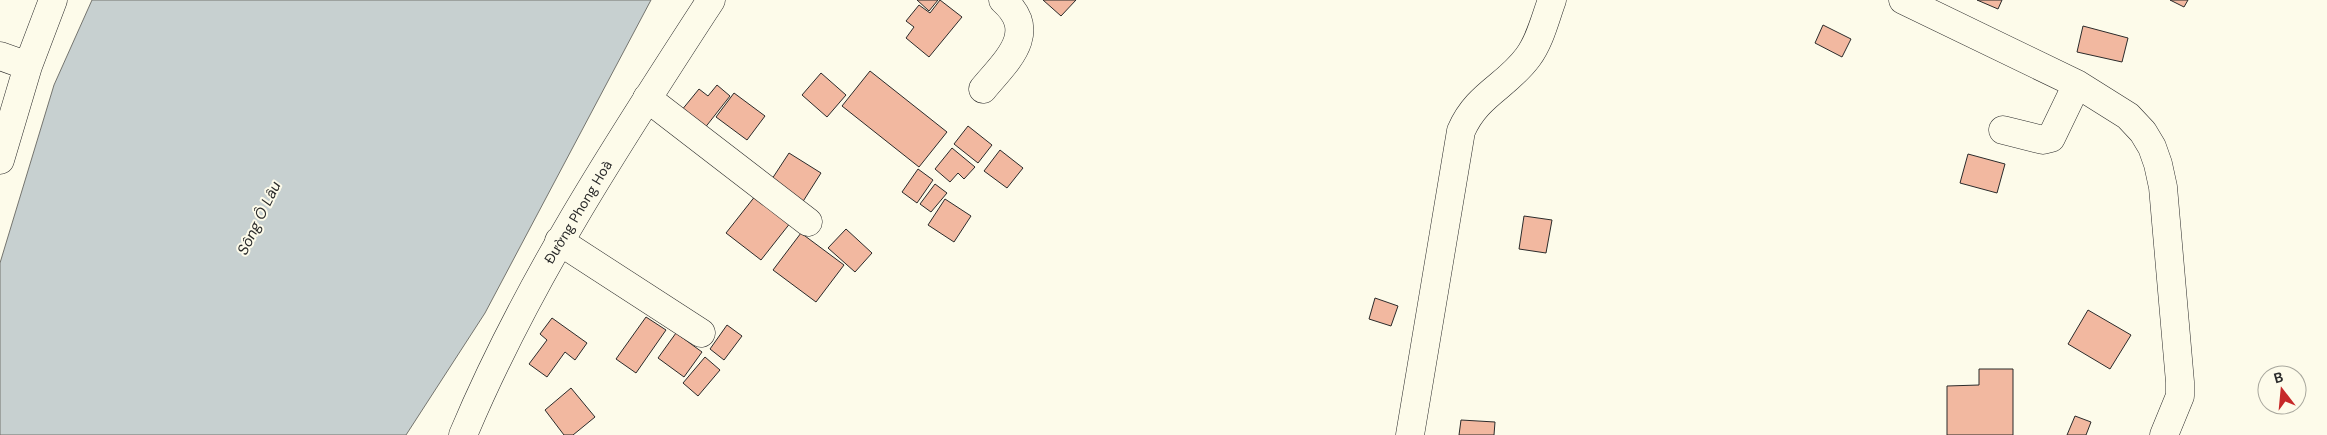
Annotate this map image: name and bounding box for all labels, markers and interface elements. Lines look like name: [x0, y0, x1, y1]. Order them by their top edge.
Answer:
street label: Đường Phong Hoà: [540, 157, 616, 267]
water label: Sông Ô Lâu: [233, 178, 286, 258]
north arrow: [2257, 365, 2307, 415]
text: B: [2272, 368, 2285, 387]

